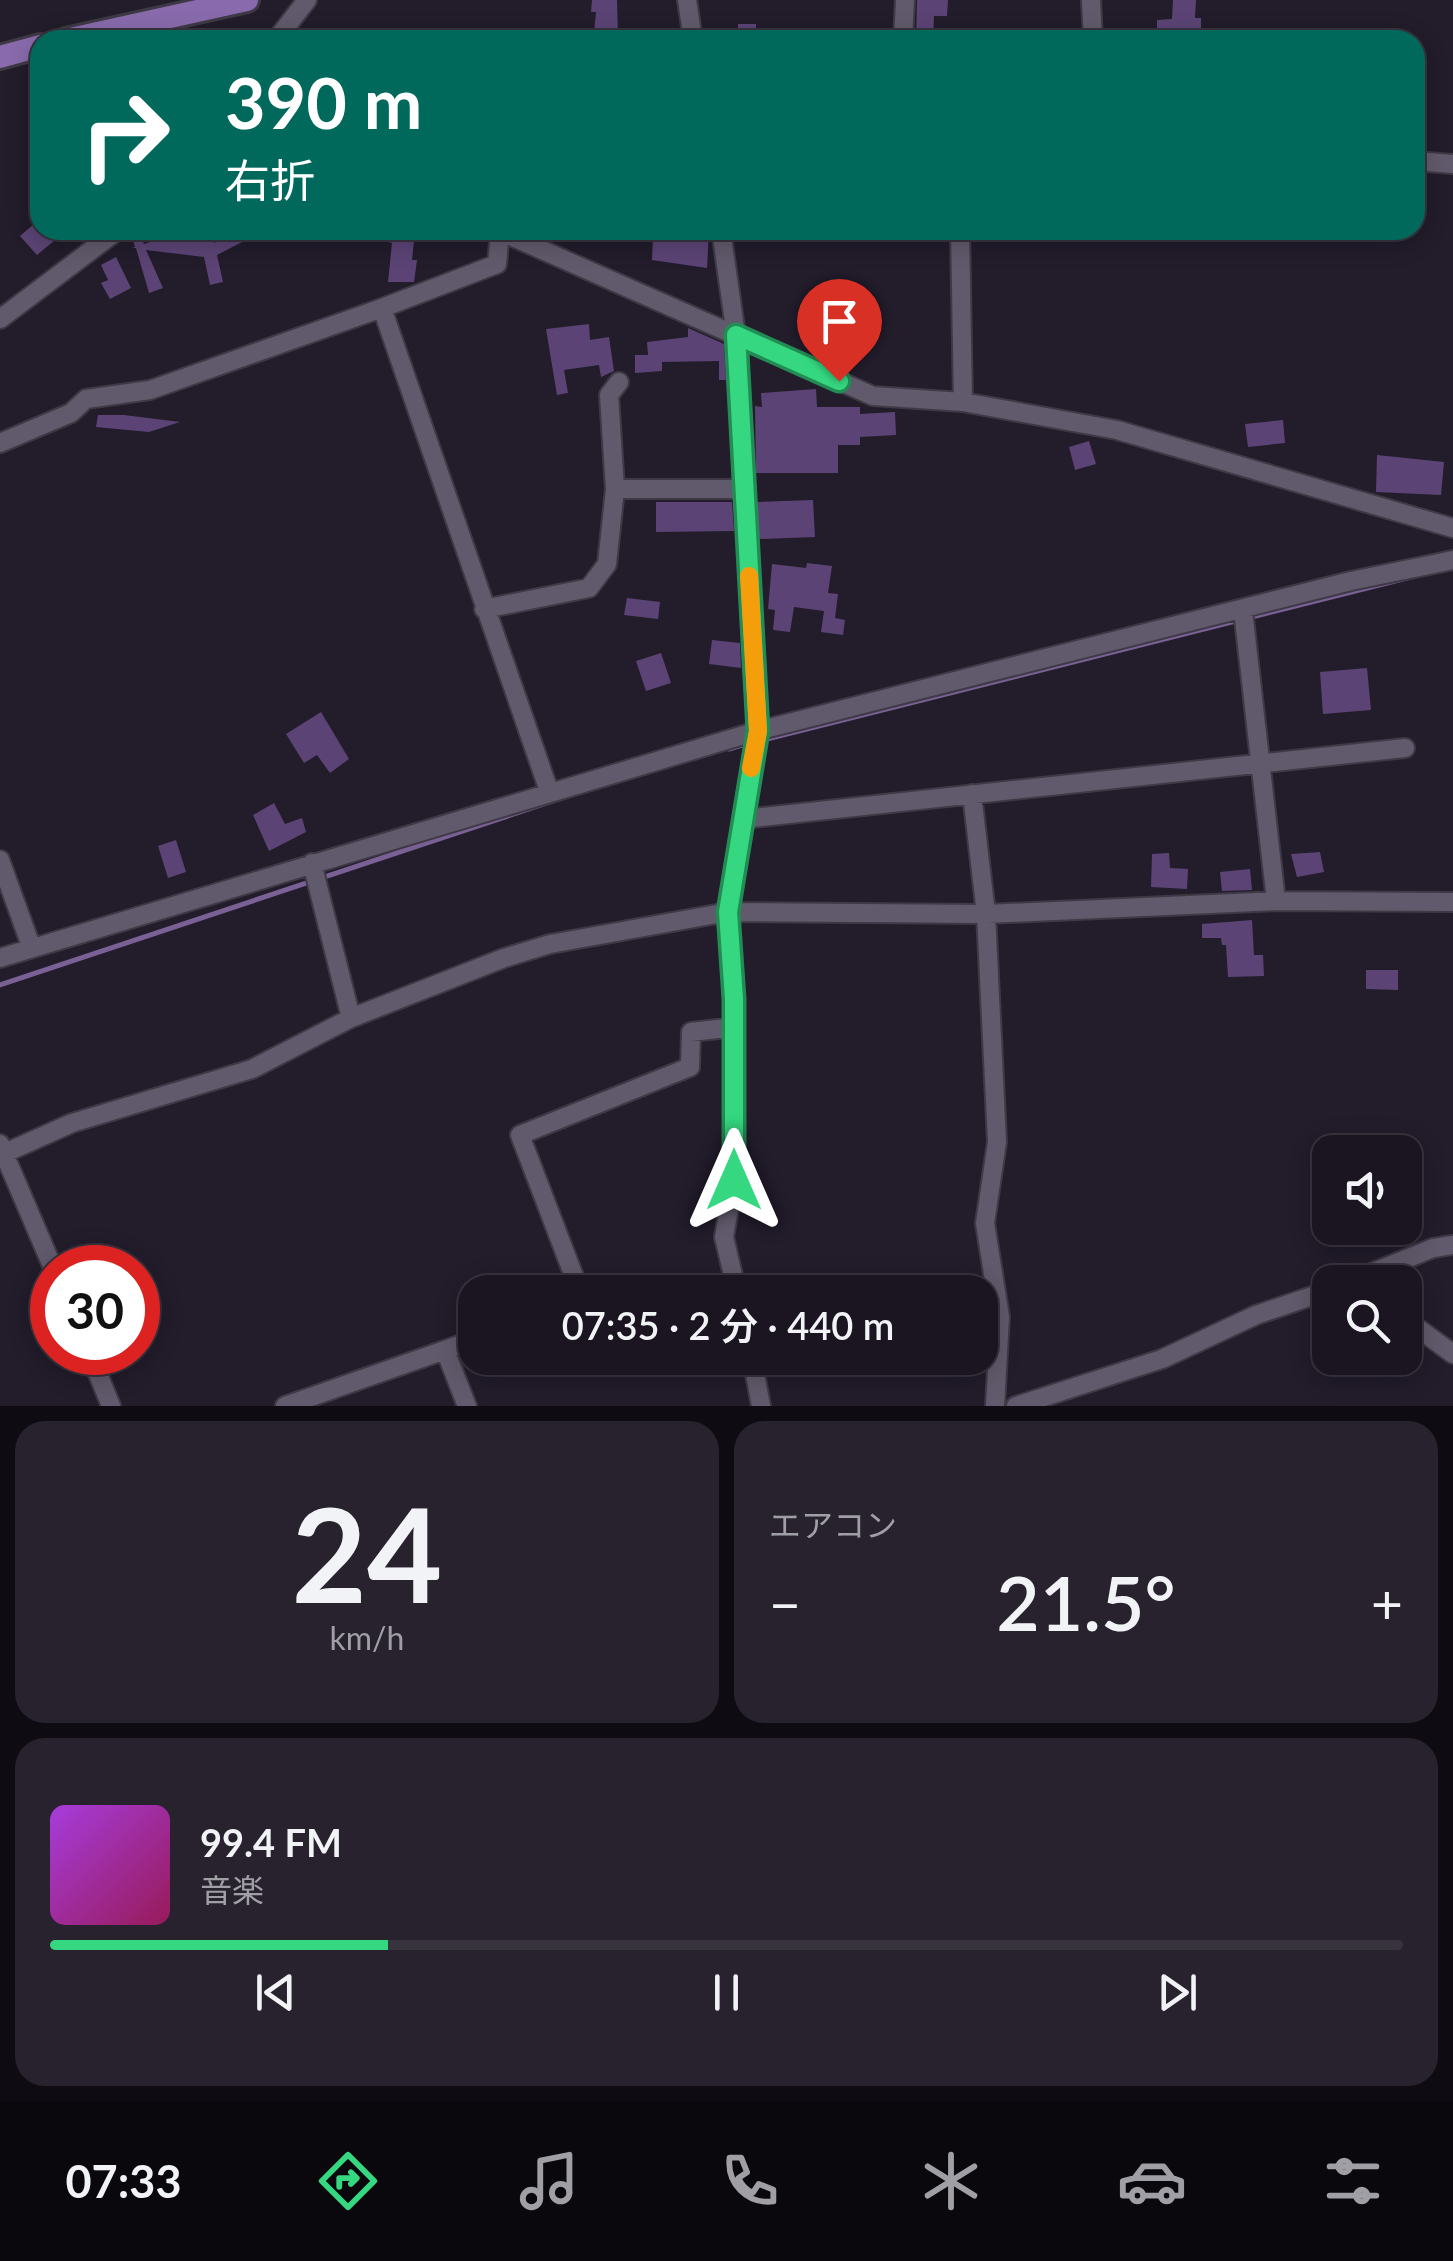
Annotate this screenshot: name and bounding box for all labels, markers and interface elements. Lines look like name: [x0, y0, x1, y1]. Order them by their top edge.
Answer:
text: 390 m: [225, 60, 422, 144]
icon: right: [60, 70, 190, 200]
text: 右折: [225, 153, 315, 207]
pin: [797, 279, 882, 382]
icon: arrive: [812, 294, 867, 349]
position arrow: [682, 1128, 786, 1232]
map controls: [1312, 1135, 1422, 1375]
button: sound: [1312, 1135, 1422, 1245]
speed limit sign: 30: [30, 1245, 160, 1375]
button: search: [1312, 1265, 1422, 1375]
text: 07:35 · 2 分 · 440 m: [562, 1302, 894, 1348]
text: 24: [292, 1475, 442, 1631]
text: エアコン: [769, 1505, 897, 1544]
text: 21.5°: [996, 1557, 1176, 1647]
text: −: [769, 1570, 801, 1636]
text: +: [1371, 1570, 1403, 1636]
text: km/h: [330, 1618, 404, 1657]
text: 99.4 FM: [200, 1819, 342, 1865]
text: 音楽: [200, 1870, 264, 1909]
icon: previous: [248, 1965, 303, 2020]
icon: pause: [699, 1965, 754, 2020]
icon: next: [1150, 1965, 1205, 2020]
icon: directions: [313, 2146, 383, 2216]
icon: music: [514, 2146, 584, 2216]
icon: phone: [715, 2146, 785, 2216]
icon: climate: [916, 2146, 986, 2216]
icon: car: [1117, 2146, 1187, 2216]
icon: filters: [1318, 2146, 1388, 2216]
text: 07:33: [66, 2154, 182, 2208]

